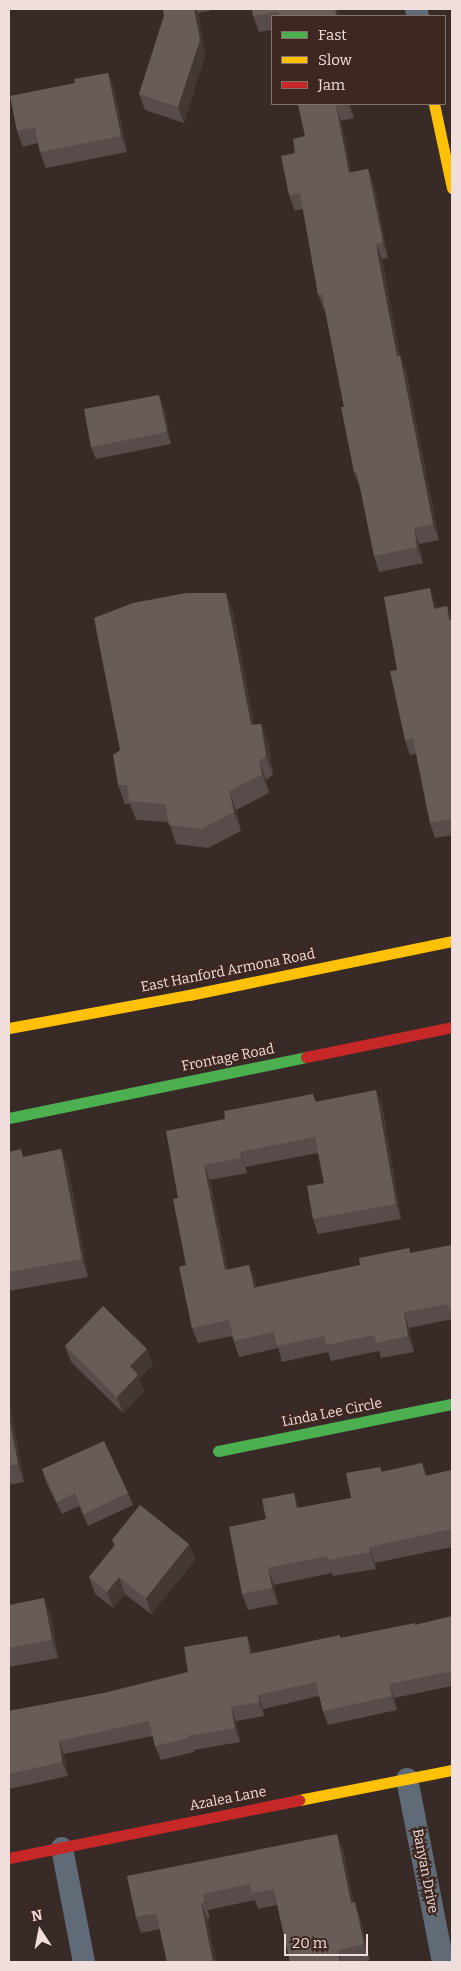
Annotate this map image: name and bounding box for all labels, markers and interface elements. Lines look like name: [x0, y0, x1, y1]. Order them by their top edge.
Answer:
legend: [271, 15, 446, 105]
text: Fast: [318, 26, 347, 44]
text: Slow: [318, 51, 352, 69]
text: Jam: [318, 76, 345, 94]
street label: East Hanford Armona Road: [139, 946, 317, 996]
street label: Frontage Road: [180, 1041, 276, 1075]
street label: Linda Lee Circle: [280, 1395, 384, 1431]
street label: Azalea Lane: [188, 1783, 268, 1815]
street label: Banyan Drive: [409, 1827, 441, 1915]
north arrow: [15, 1906, 65, 1956]
text: N: [30, 1906, 44, 1925]
scale bar: [286, 1924, 370, 1956]
text: 20 m: [292, 1934, 327, 1952]

